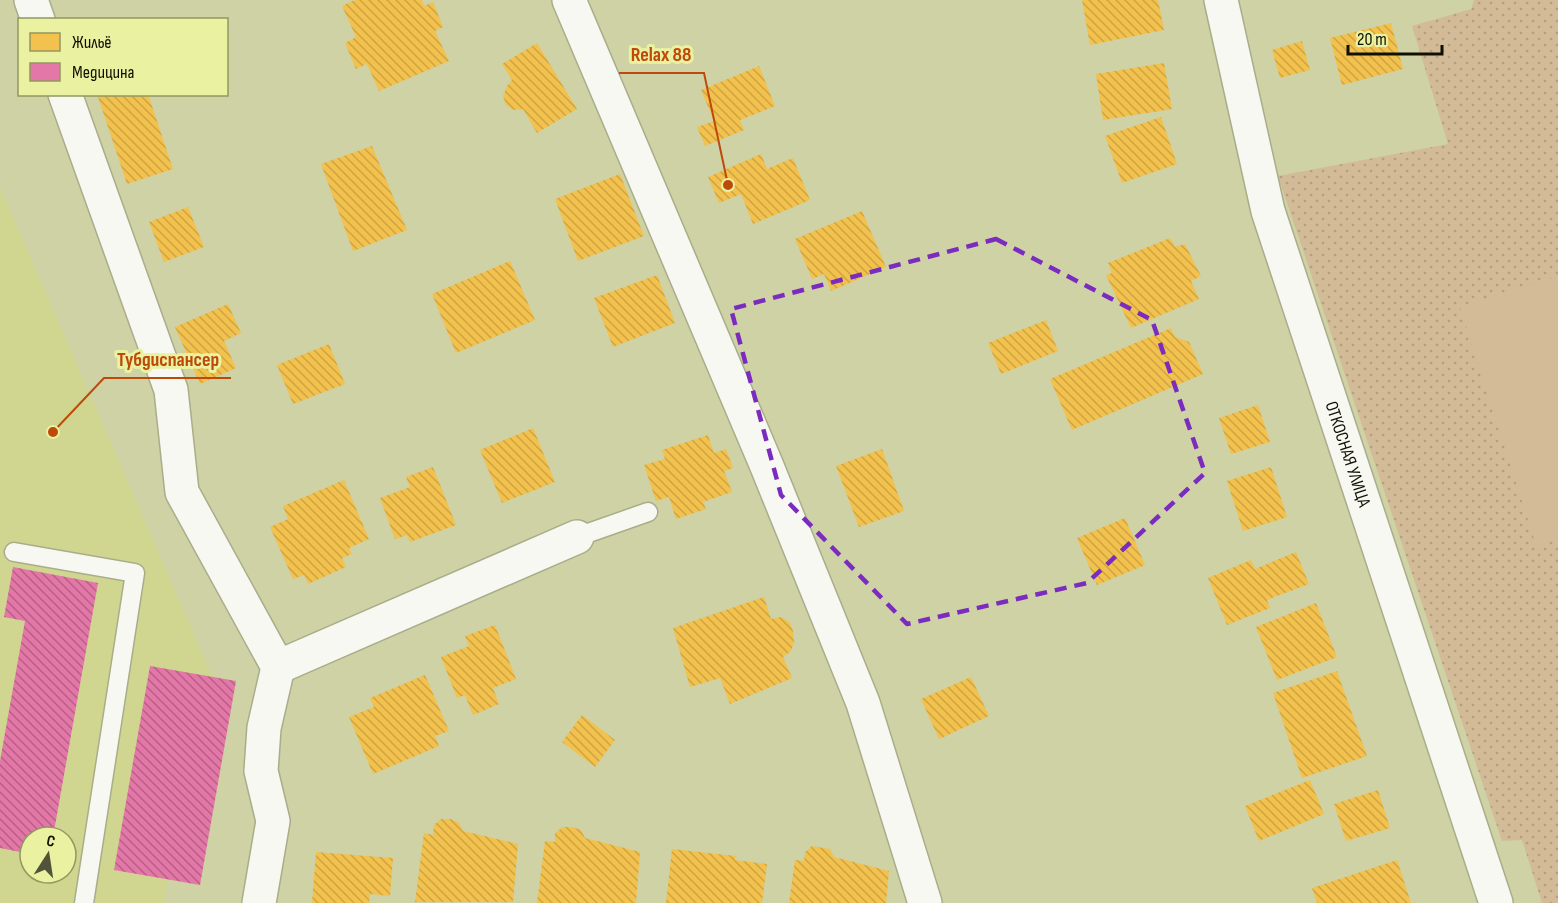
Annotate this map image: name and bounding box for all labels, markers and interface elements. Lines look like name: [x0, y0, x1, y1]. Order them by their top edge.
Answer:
legend: [18, 18, 228, 96]
scale bar: [1348, 18, 1442, 56]
text: 20 m: [1357, 29, 1387, 50]
text: Жильё: [72, 32, 112, 53]
callout: Relax 88: [619, 35, 704, 73]
text: Relax 88: [631, 43, 691, 67]
text: Медицина: [72, 62, 135, 83]
callout: Тубдиспансер: [104, 340, 231, 378]
text: Тубдиспансер: [117, 348, 219, 372]
street label: ОТКОСНАЯ УЛИЦА: [1320, 399, 1375, 510]
north arrow: [18, 825, 78, 885]
text: С: [45, 832, 57, 852]

